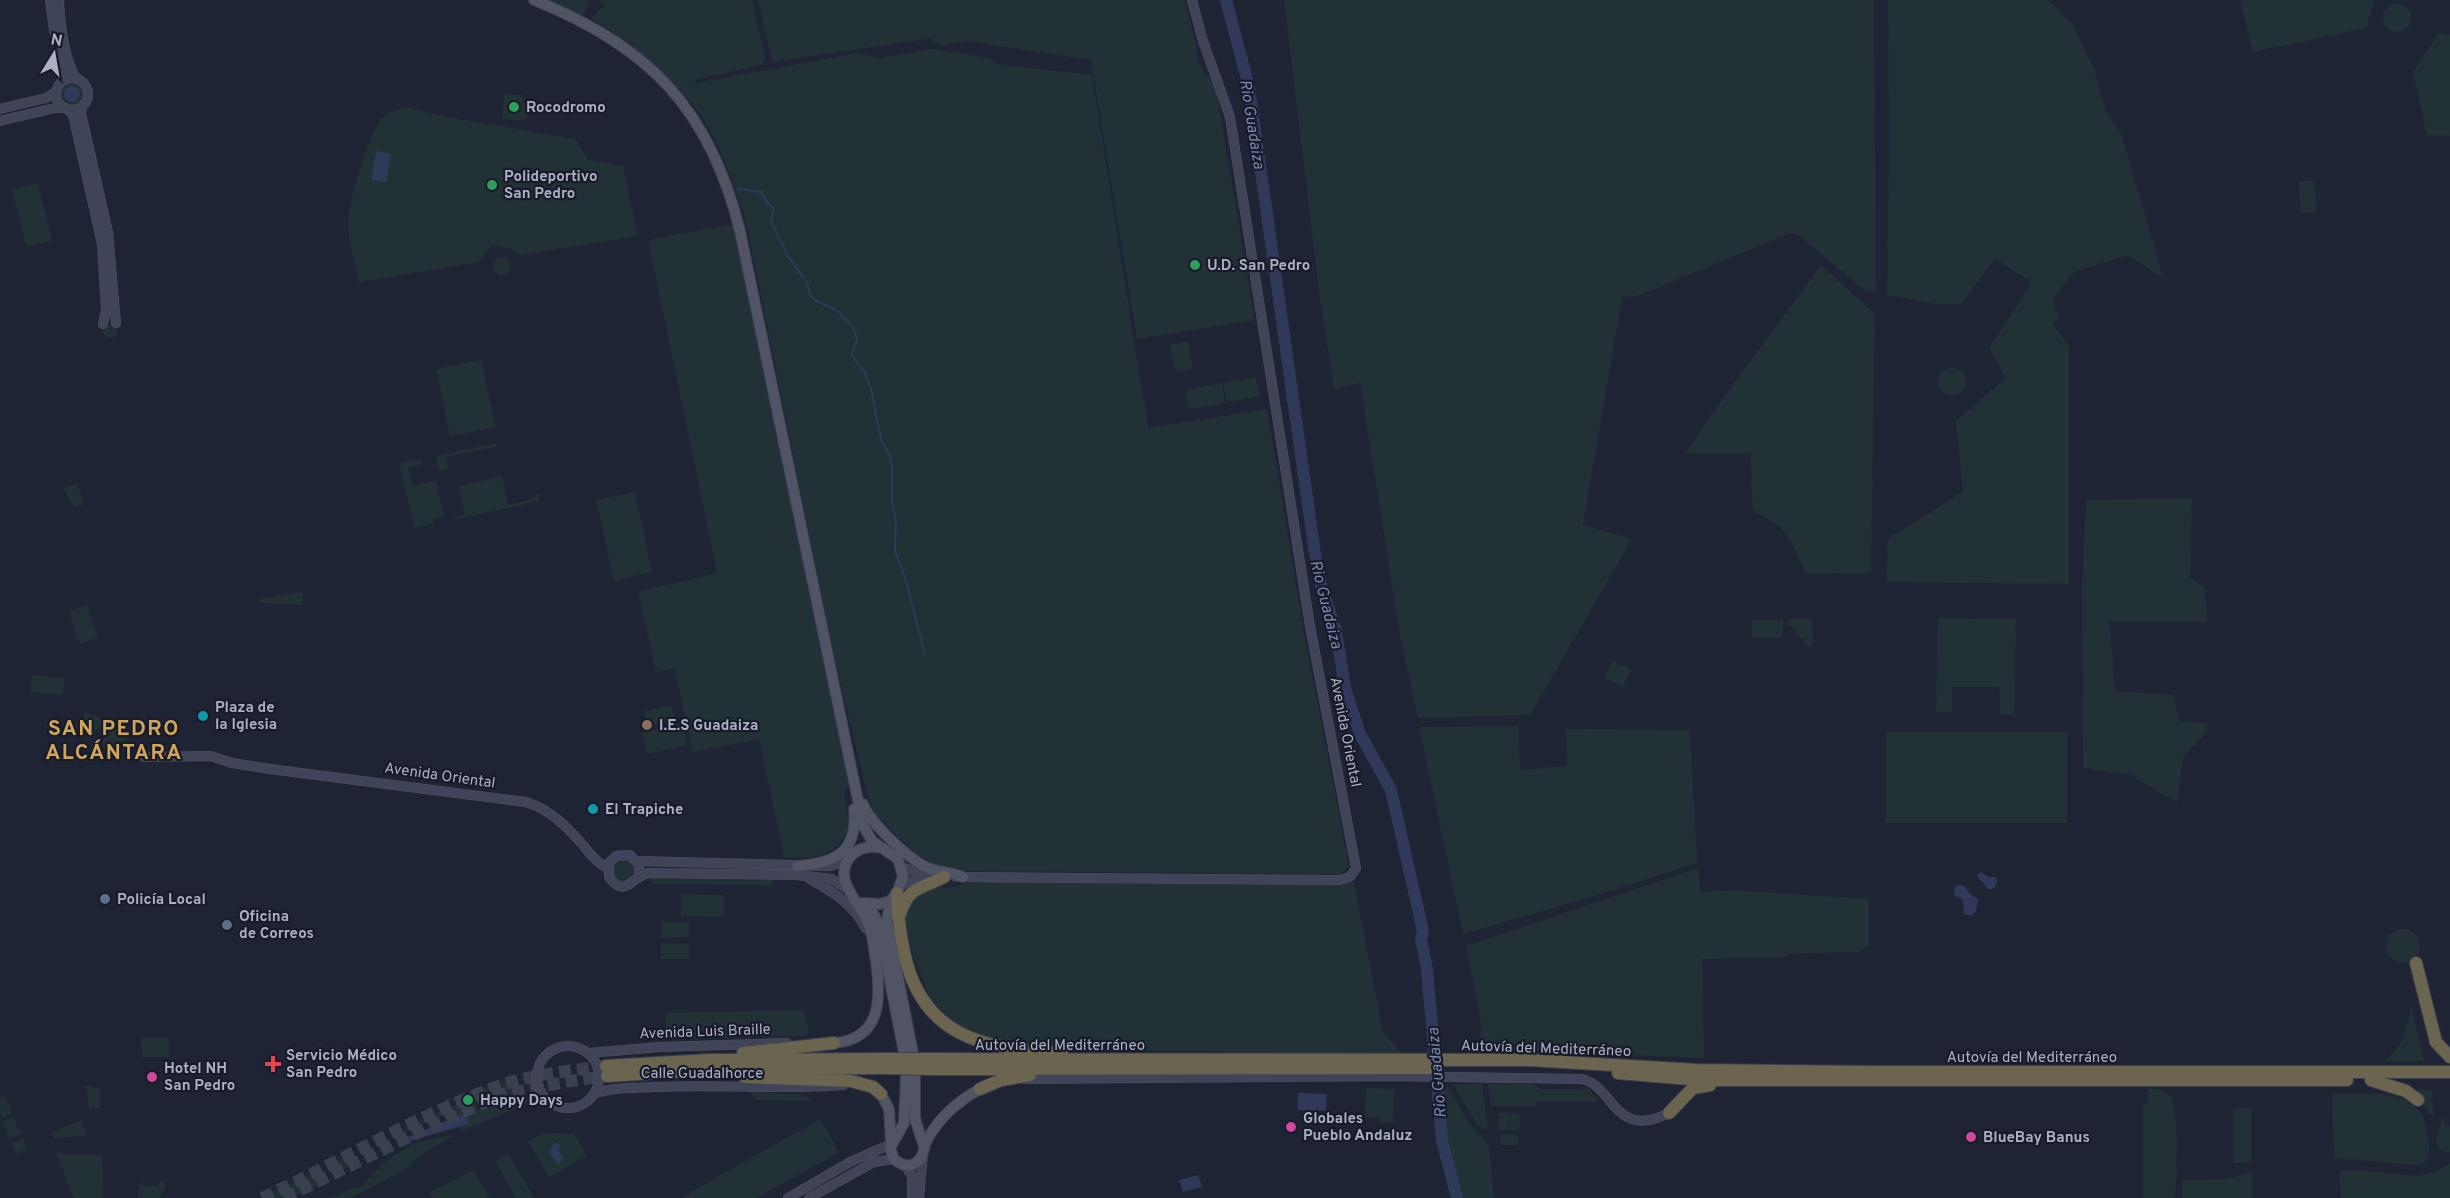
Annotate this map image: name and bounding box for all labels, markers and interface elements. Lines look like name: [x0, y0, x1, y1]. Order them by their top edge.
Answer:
north arrow: [24, 24, 84, 84]
text: N: [49, 30, 64, 52]
water label: Rio Guadaiza: [1234, 78, 1268, 171]
place label: Rocodromo: [526, 99, 606, 118]
marker: Rocodromo: [507, 100, 521, 114]
place label: Polideportivo San Pedro: [504, 168, 598, 204]
marker: Polideportivo San Pedro: [485, 178, 499, 192]
place label: U.D. San Pedro: [1207, 257, 1310, 276]
marker: U.D. San Pedro: [1188, 258, 1202, 272]
water label: Rio Guadaiza: [1304, 558, 1346, 652]
street label: Avenida Oriental: [1325, 676, 1365, 789]
place label: Plaza de la Iglesia: [215, 699, 277, 735]
marker: Plaza de la Iglesia: [196, 709, 210, 723]
district label: SAN PEDRO ALCÁNTARA: [45, 716, 183, 767]
place label: I.E.S Guadaiza: [659, 717, 758, 736]
marker: I.E.S Guadaiza: [640, 718, 654, 732]
street label: Avenida Oriental: [383, 759, 496, 794]
place label: El Trapiche: [605, 801, 683, 820]
marker: El Trapiche: [586, 802, 600, 816]
place label: Policía Local: [117, 891, 206, 910]
marker: Policía Local: [98, 892, 112, 906]
place label: Oficina de Correos: [239, 908, 314, 944]
marker: Oficina de Correos: [220, 918, 234, 932]
street label: Avenida Luis Braille: [639, 1021, 771, 1044]
water label: Rio Guadaiza: [1424, 1026, 1452, 1119]
street label: Autovía del Mediterráneo: [975, 1037, 1145, 1056]
street label: Autovía del Mediterráneo: [1460, 1037, 1631, 1062]
place label: Servicio Médico San Pedro: [286, 1047, 397, 1083]
street label: Autovía del Mediterráneo: [1947, 1049, 2117, 1068]
marker: Servicio Médico San Pedro: [264, 1055, 282, 1073]
place label: Hotel NH San Pedro: [164, 1060, 235, 1096]
street label: Calle Guadalhorce: [641, 1065, 763, 1084]
marker: Hotel NH San Pedro: [145, 1070, 159, 1084]
place label: Happy Days: [480, 1092, 563, 1111]
marker: Happy Days: [461, 1093, 475, 1107]
place label: Globales Pueblo Andaluz: [1303, 1110, 1412, 1146]
marker: Globales Pueblo Andaluz: [1284, 1120, 1298, 1134]
place label: BlueBay Banus: [1983, 1129, 2090, 1148]
marker: BlueBay Banus: [1964, 1130, 1978, 1144]

